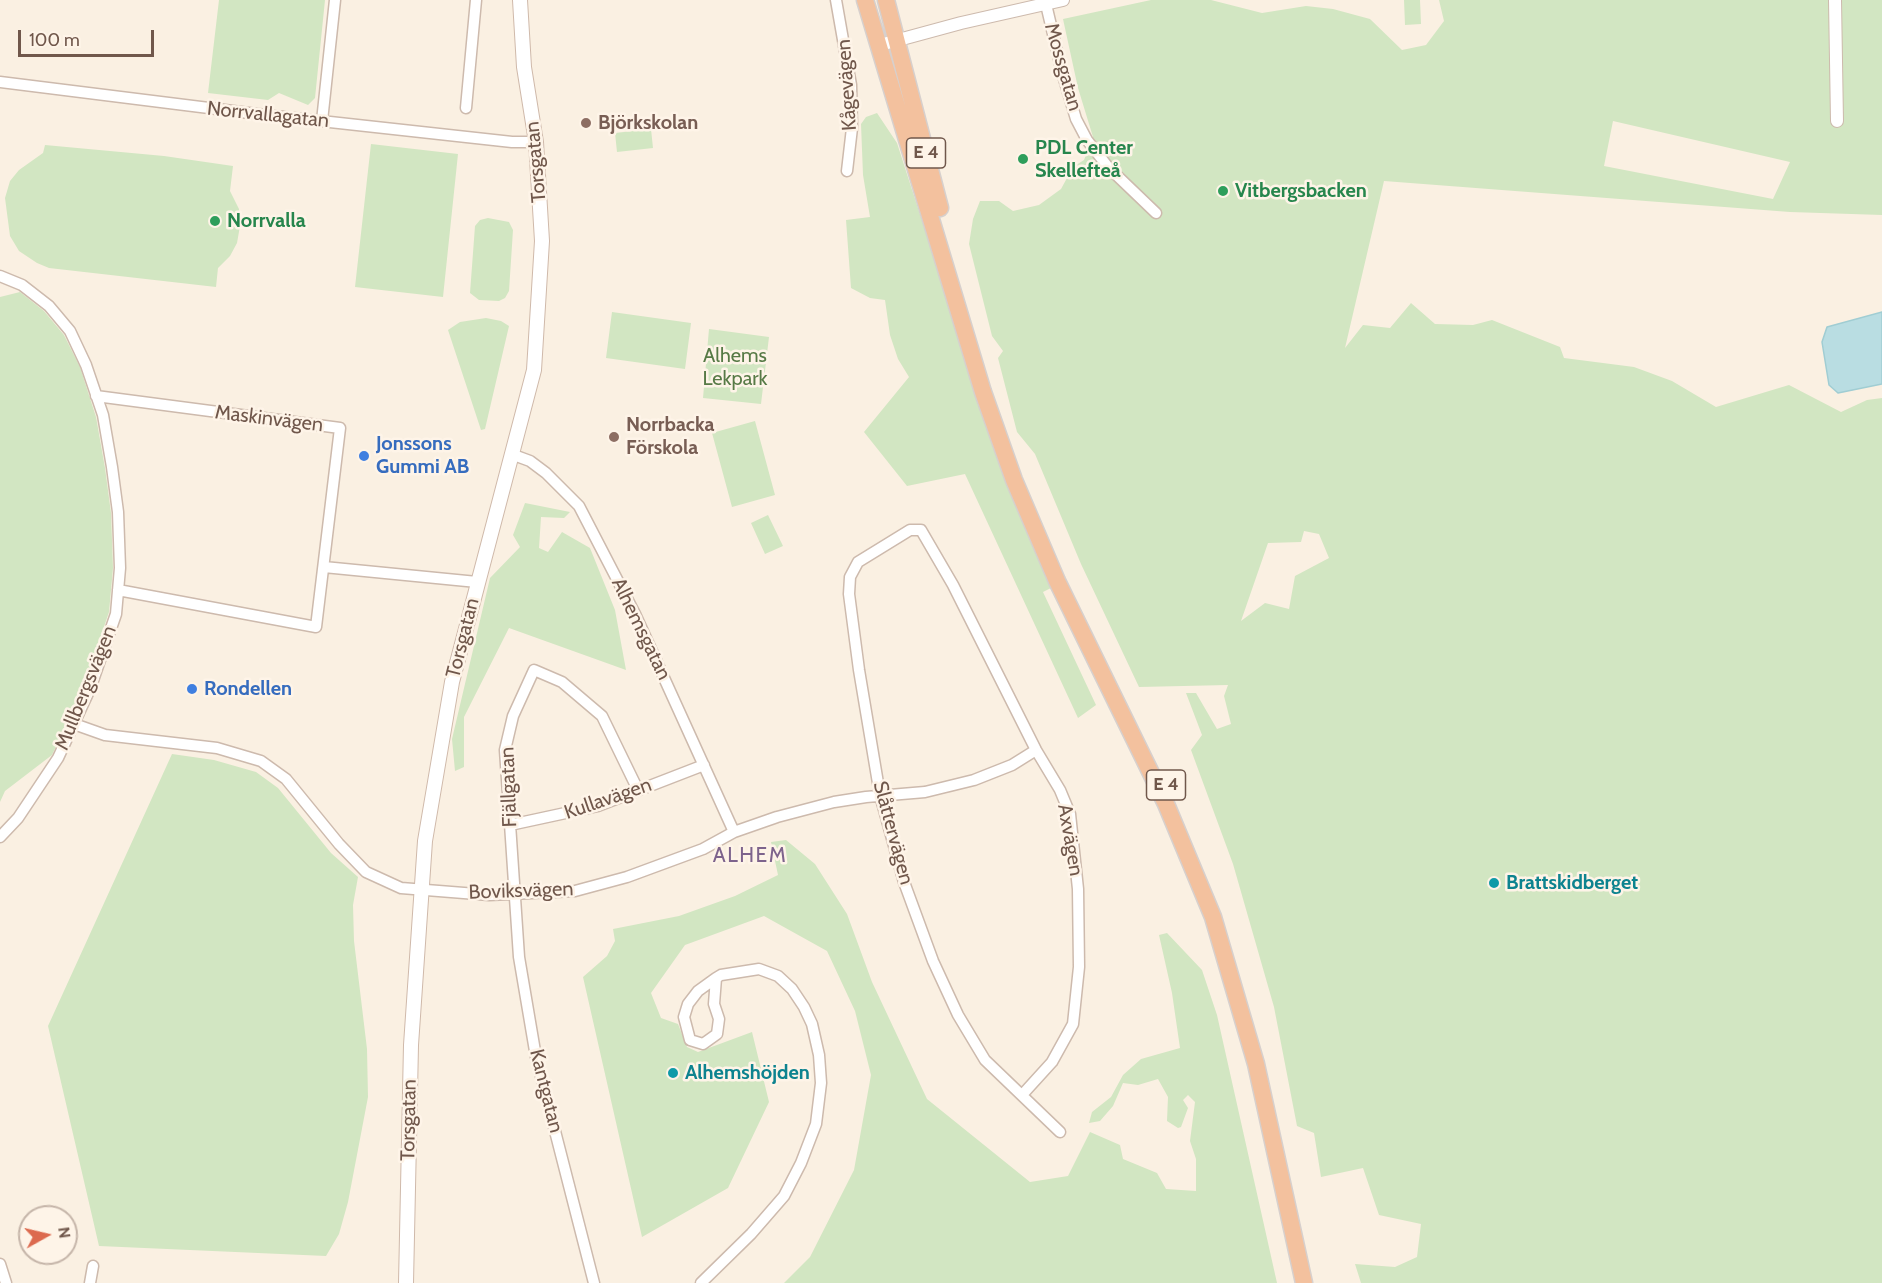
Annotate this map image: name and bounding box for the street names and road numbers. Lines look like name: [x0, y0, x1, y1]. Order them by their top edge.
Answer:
street label: Mossgatan: [1039, 20, 1087, 114]
street label: Kågevägen: [832, 38, 862, 132]
street label: Norrvallagatan: [206, 97, 330, 133]
street label: Torsgatan: [520, 120, 552, 204]
road number: E 4: [906, 138, 946, 168]
street label: Maskinvägen: [214, 400, 324, 438]
street label: Alhemsgatan: [606, 574, 676, 684]
street label: Torsgatan: [441, 596, 485, 680]
street label: Mullbergsvägen: [50, 622, 122, 754]
street label: Fjällgatan: [496, 746, 522, 828]
road number: E 4: [1146, 770, 1186, 800]
street label: Kullavägen: [561, 773, 655, 825]
street label: Slåttervägen: [868, 779, 918, 887]
street label: Axvägen: [1052, 802, 1088, 878]
street label: Boviksvägen: [468, 877, 574, 905]
street label: Kantgatan: [524, 1047, 568, 1135]
street label: Torsgatan: [396, 1079, 422, 1161]

